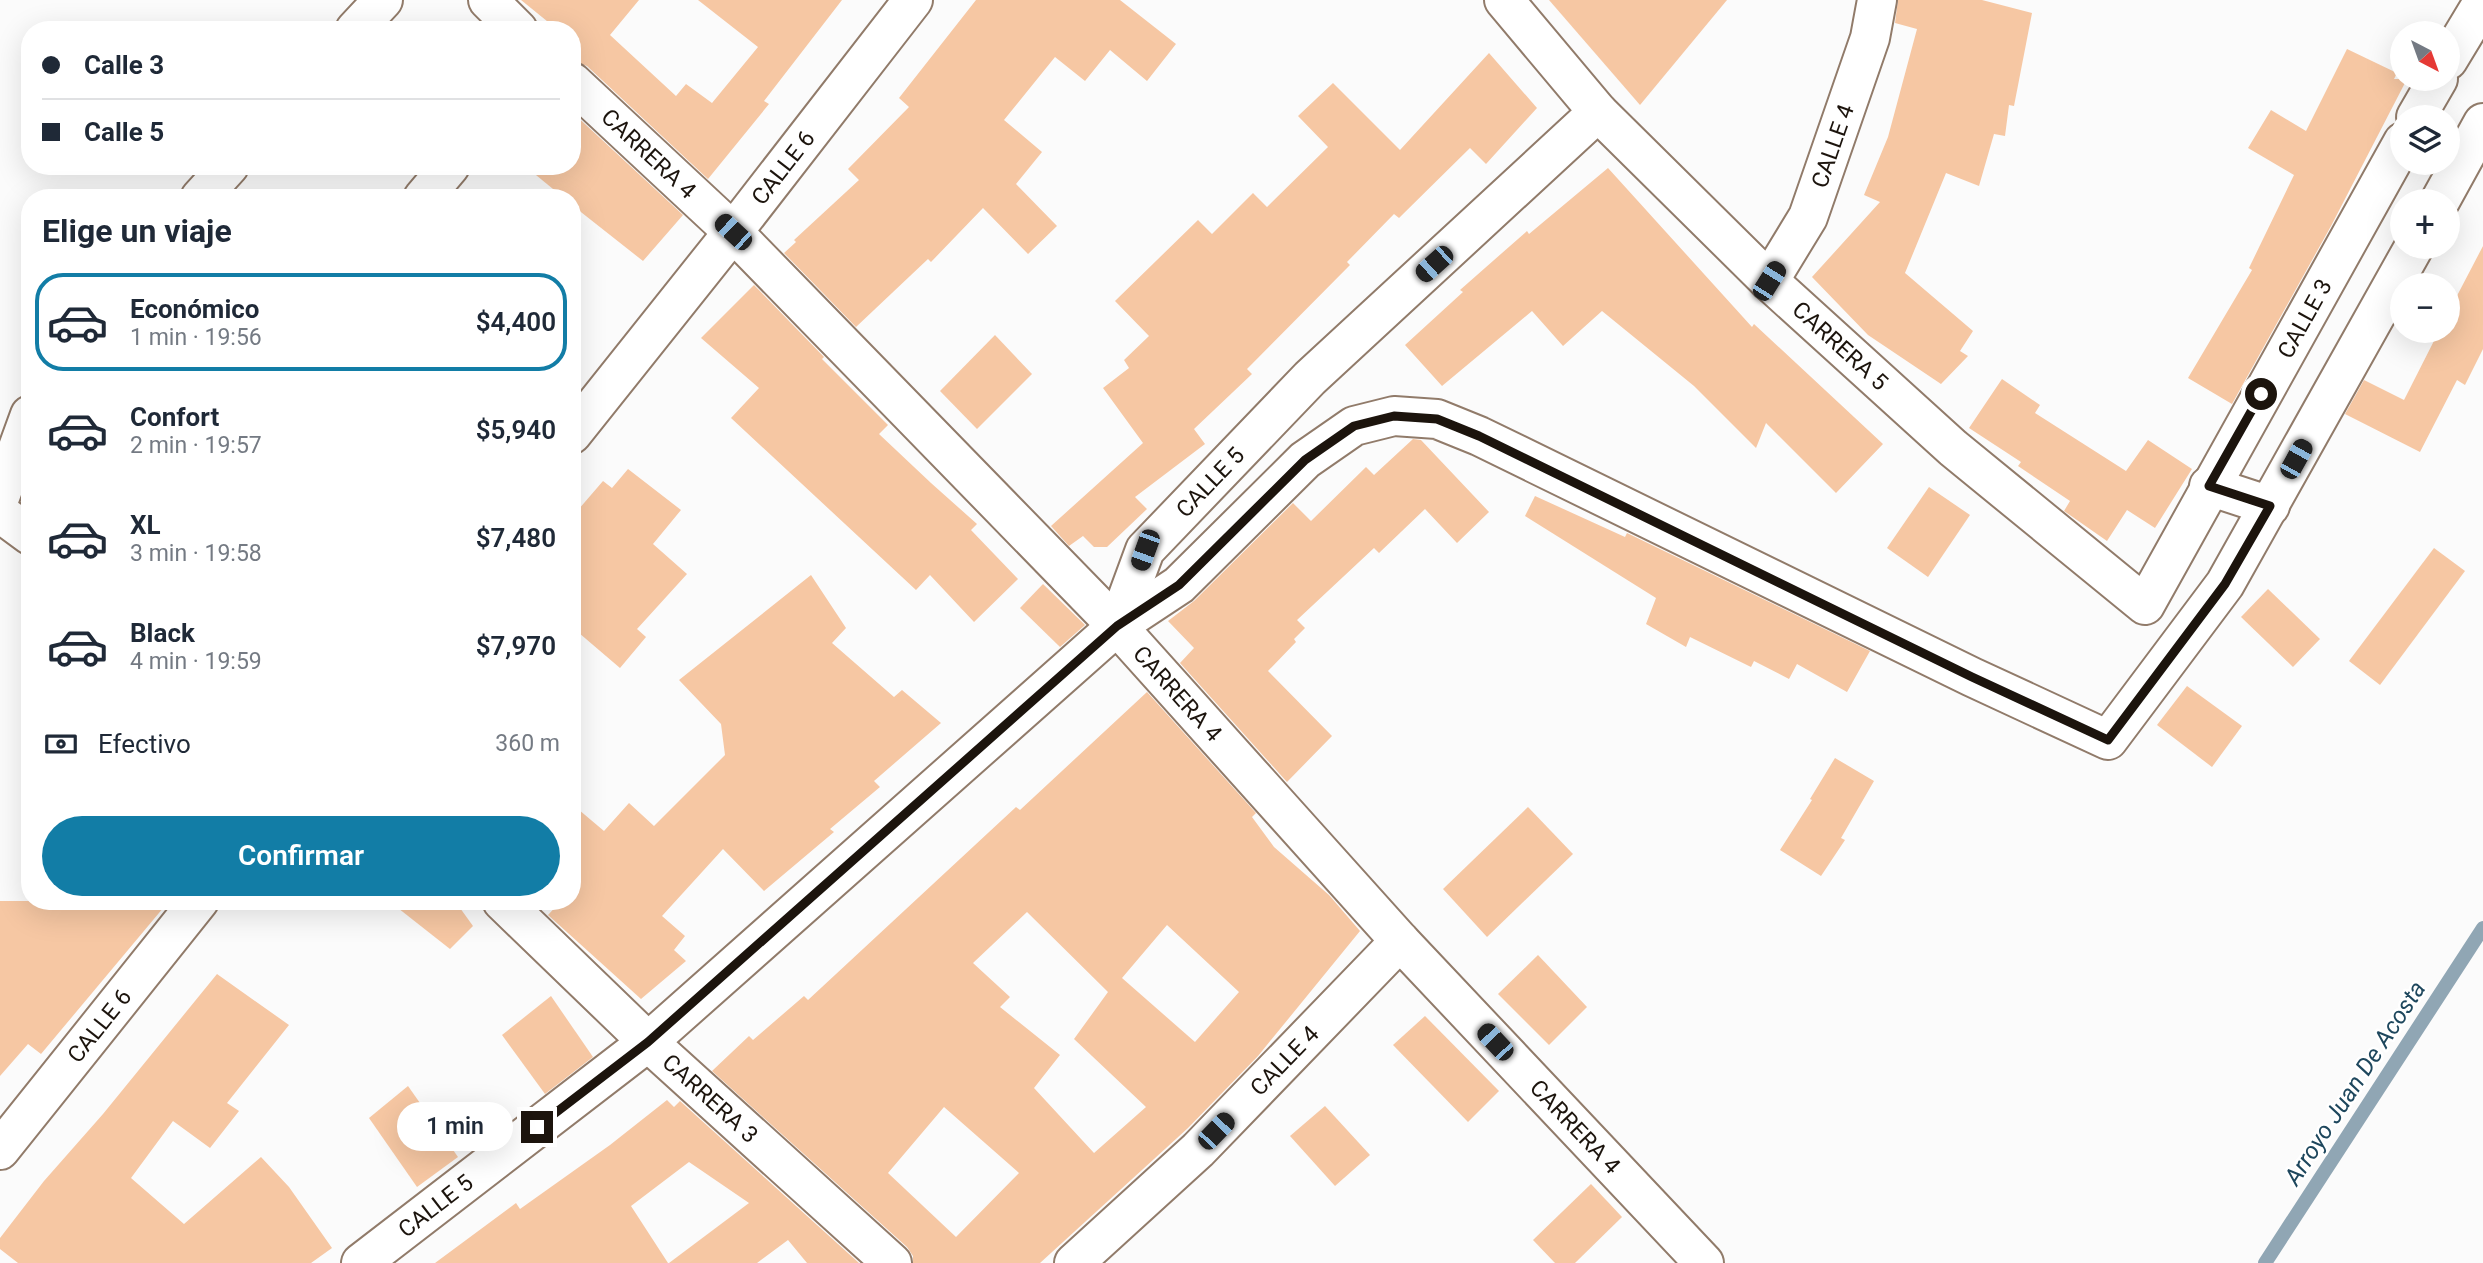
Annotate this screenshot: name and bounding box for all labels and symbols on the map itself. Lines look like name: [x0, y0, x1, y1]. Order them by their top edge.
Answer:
north arrow: [2390, 21, 2460, 91]
street label: CALLE 4: [1806, 101, 1859, 191]
street label: CARRERA 4: [596, 103, 702, 204]
street label: CALLE 6: [746, 125, 820, 210]
car: [711, 210, 756, 254]
car: [1412, 242, 1457, 286]
car: [1749, 258, 1790, 304]
street label: CALLE 3: [2272, 274, 2337, 363]
street label: CARRERA 5: [1787, 296, 1894, 396]
route start: [2245, 378, 2277, 410]
car: [2277, 436, 2316, 482]
street label: CALLE 5: [1170, 442, 1250, 523]
car: [1128, 527, 1163, 573]
street label: CARRERA 4: [1128, 640, 1228, 747]
water label: Arroyo Juan De Acosta: [2278, 976, 2431, 1191]
street label: CALLE 6: [62, 984, 137, 1068]
car: [1473, 1019, 1518, 1065]
street label: CALLE 4: [1245, 1020, 1324, 1101]
street label: CARRERA 3: [657, 1048, 764, 1148]
street label: CARRERA 4: [1525, 1074, 1626, 1179]
callout: 1 min: [397, 1102, 512, 1152]
car: [1194, 1109, 1239, 1153]
route end: [521, 1111, 553, 1143]
street label: CALLE 5: [393, 1169, 478, 1243]

